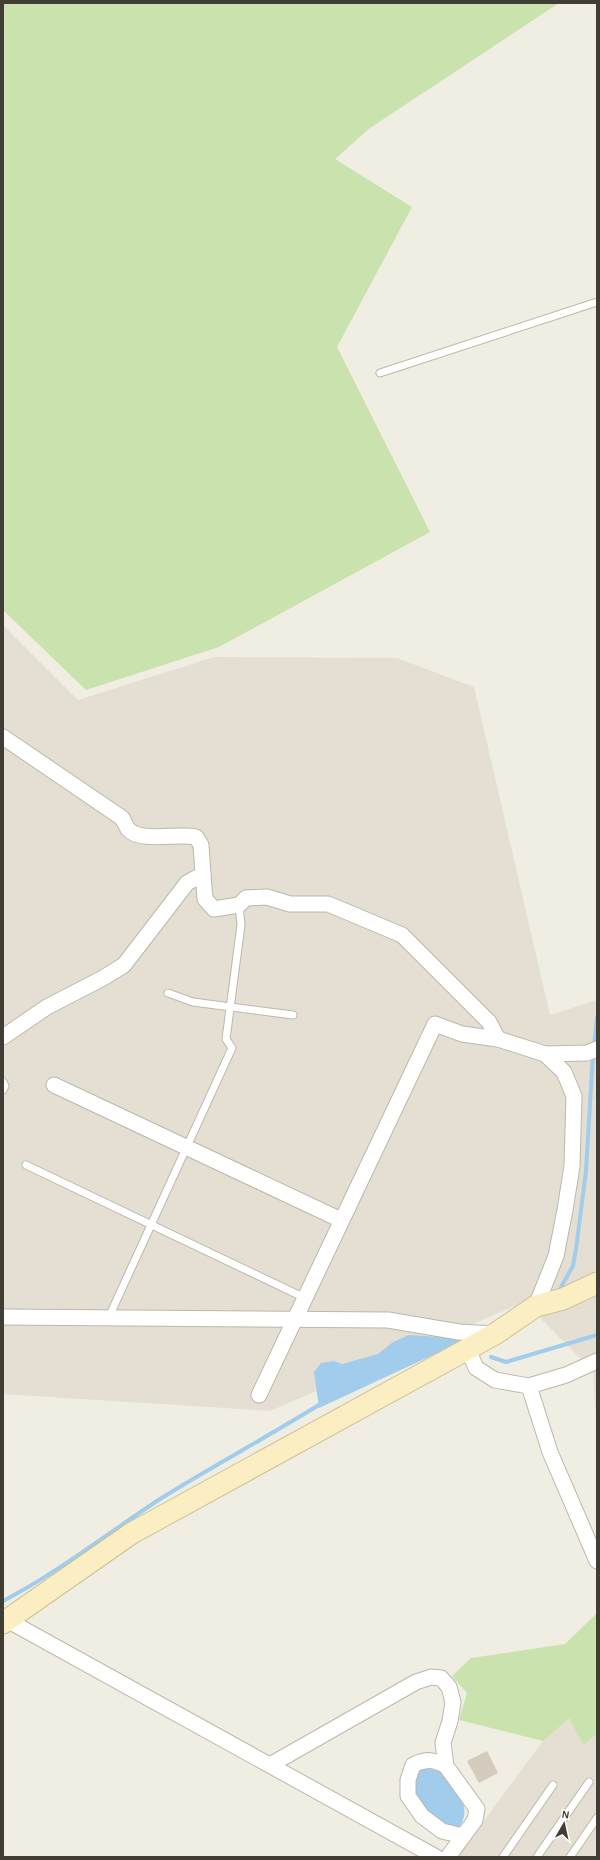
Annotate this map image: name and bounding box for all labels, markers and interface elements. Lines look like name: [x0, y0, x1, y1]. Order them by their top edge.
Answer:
north arrow: [544, 1804, 584, 1844]
text: N: [561, 1809, 570, 1821]

